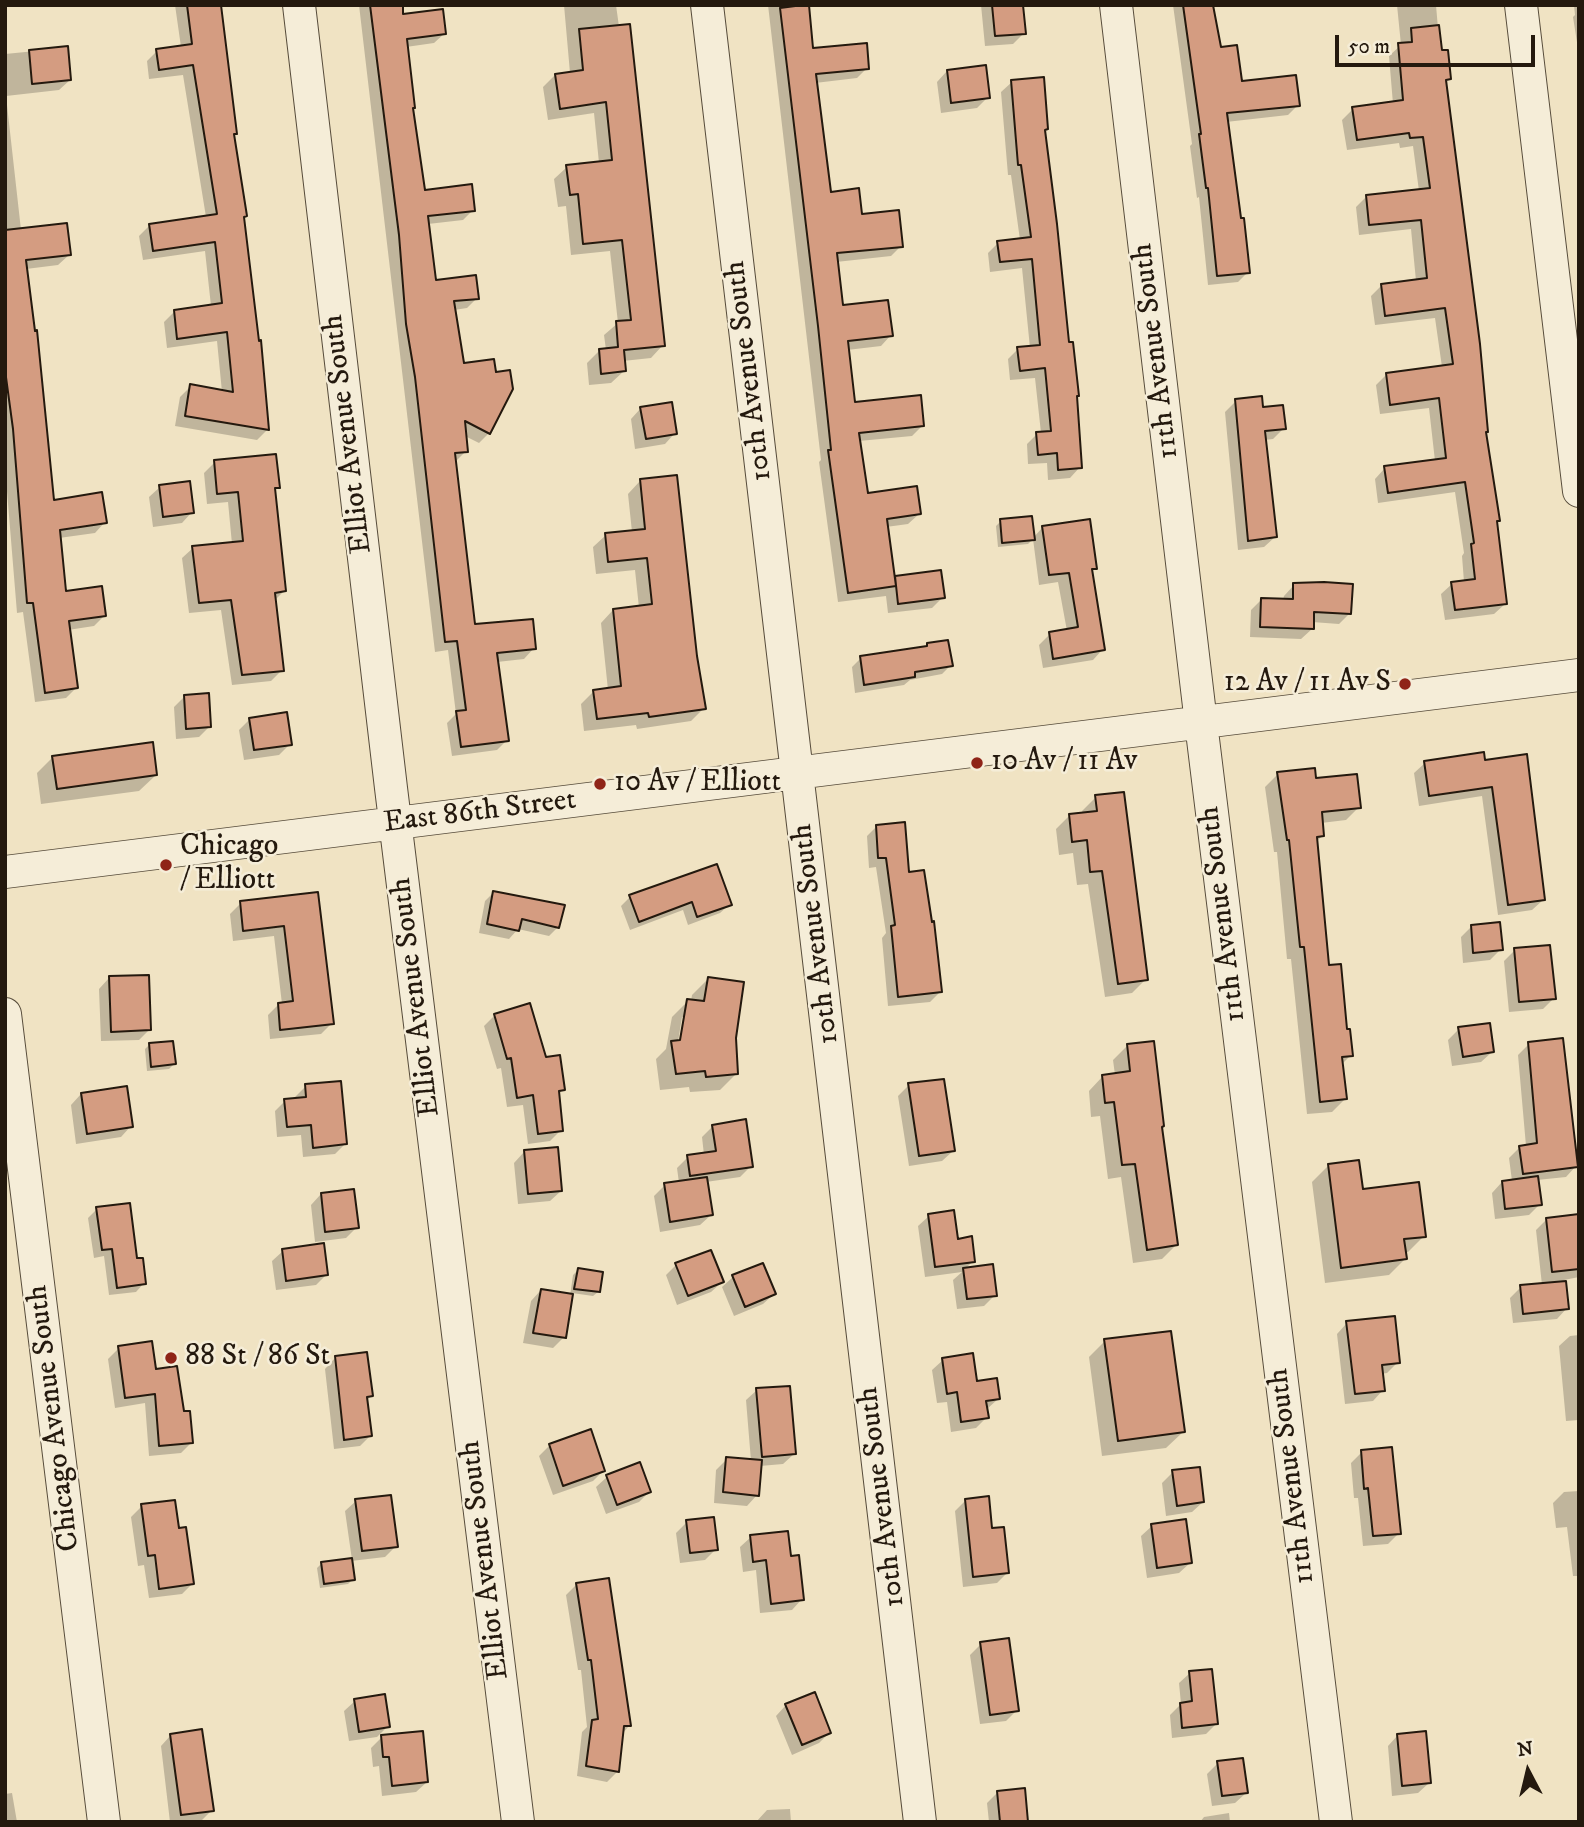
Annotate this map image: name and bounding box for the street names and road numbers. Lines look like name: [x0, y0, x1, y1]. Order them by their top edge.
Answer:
street label: 11th Avenue South: [1126, 241, 1188, 461]
street label: 10th Avenue South: [719, 259, 781, 483]
street label: Elliot Avenue South: [316, 312, 382, 556]
street label: East 86th Street: [382, 783, 578, 843]
street label: 11th Avenue South: [1193, 804, 1255, 1024]
street label: 10th Avenue South: [786, 822, 848, 1046]
street label: Elliot Avenue South: [384, 875, 450, 1119]
street label: Chicago Avenue South: [21, 1283, 89, 1553]
street label: 11th Avenue South: [1262, 1366, 1324, 1586]
street label: 10th Avenue South: [852, 1385, 914, 1609]
street label: Elliot Avenue South: [453, 1438, 519, 1682]

